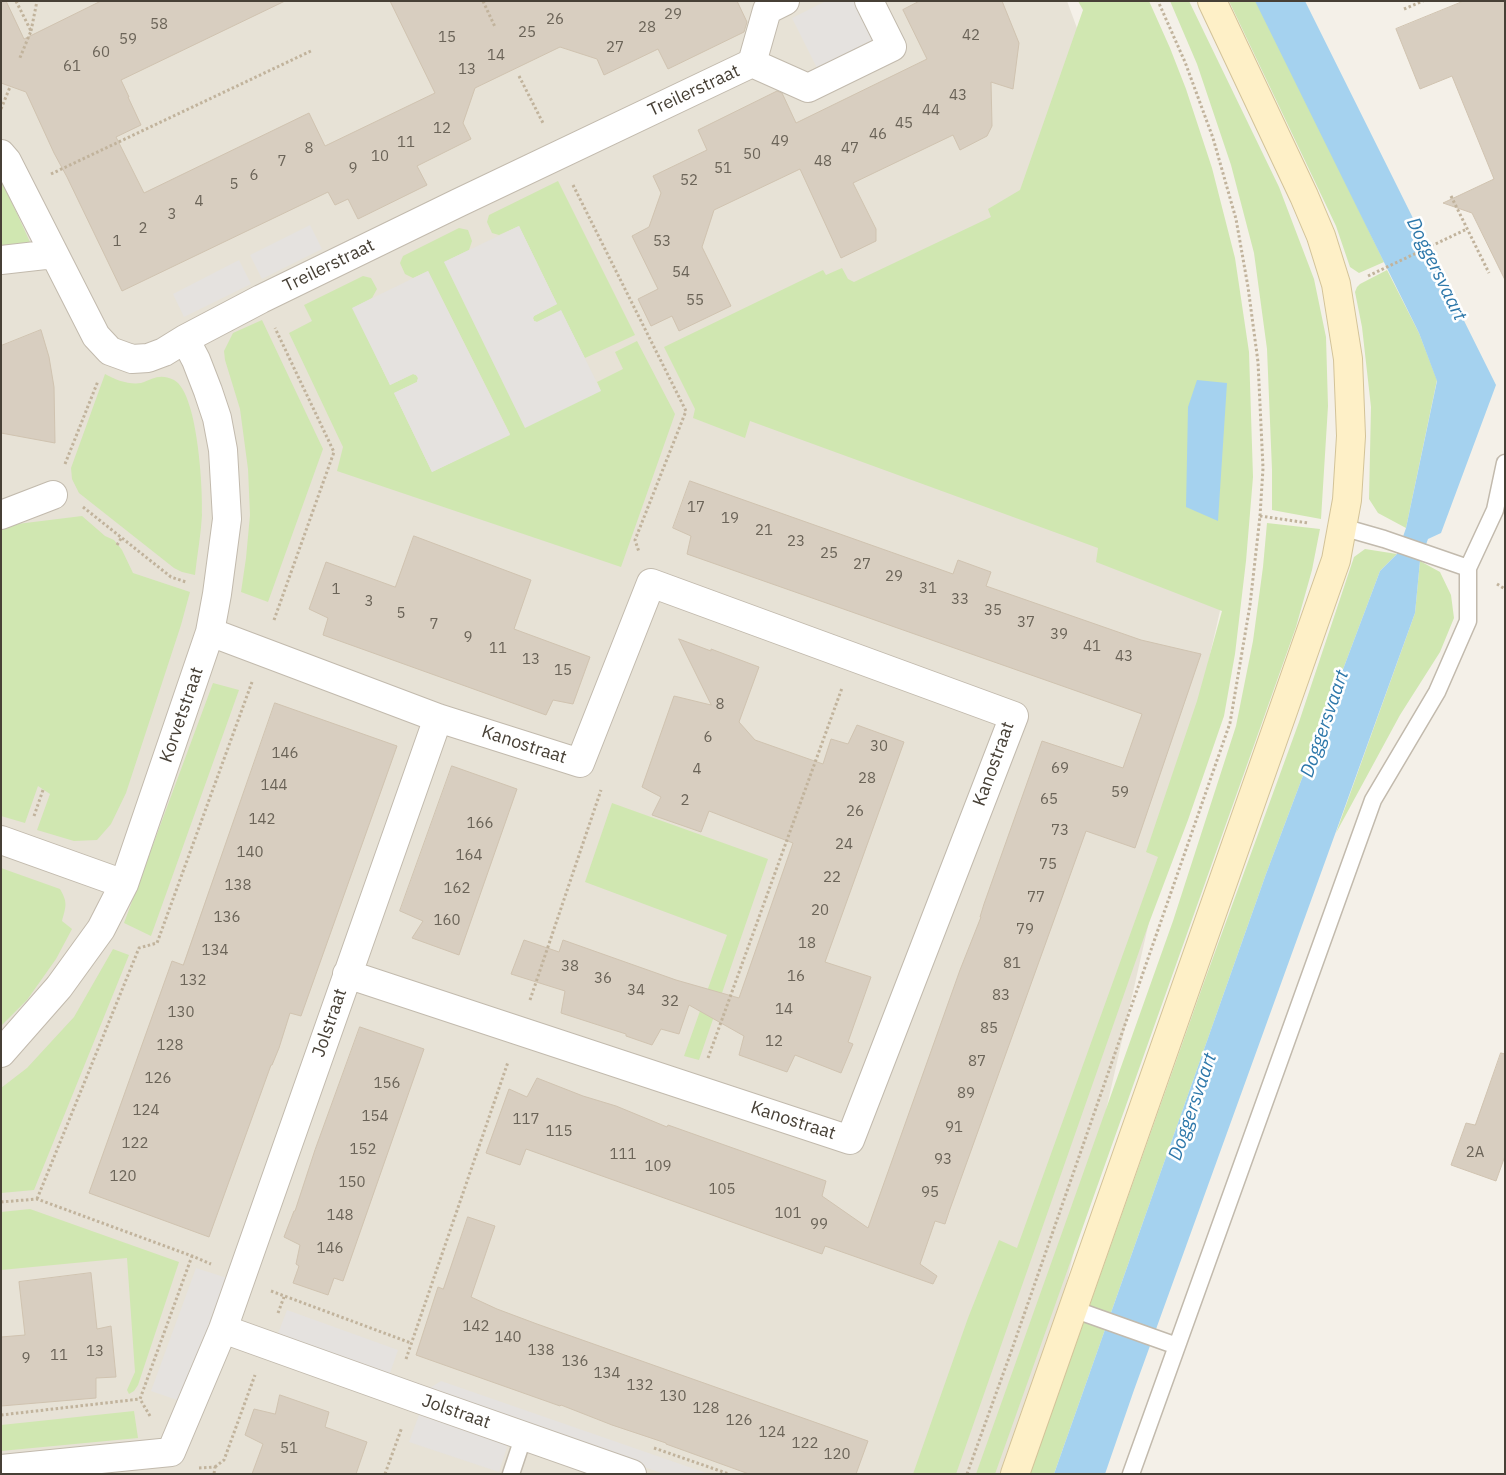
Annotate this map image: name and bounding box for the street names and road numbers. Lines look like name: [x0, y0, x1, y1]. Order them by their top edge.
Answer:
street label: Treilerstraat: [645, 60, 743, 122]
street label: Treilerstraat: [280, 235, 378, 297]
street label: Korvetstraat: [156, 664, 208, 766]
street label: Kanostraat: [969, 719, 1019, 809]
street label: Kanostraat: [479, 721, 569, 769]
street label: Jolstraat: [308, 986, 352, 1060]
street label: Kanostraat: [748, 1097, 838, 1145]
street label: Jolstraat: [419, 1390, 493, 1434]

